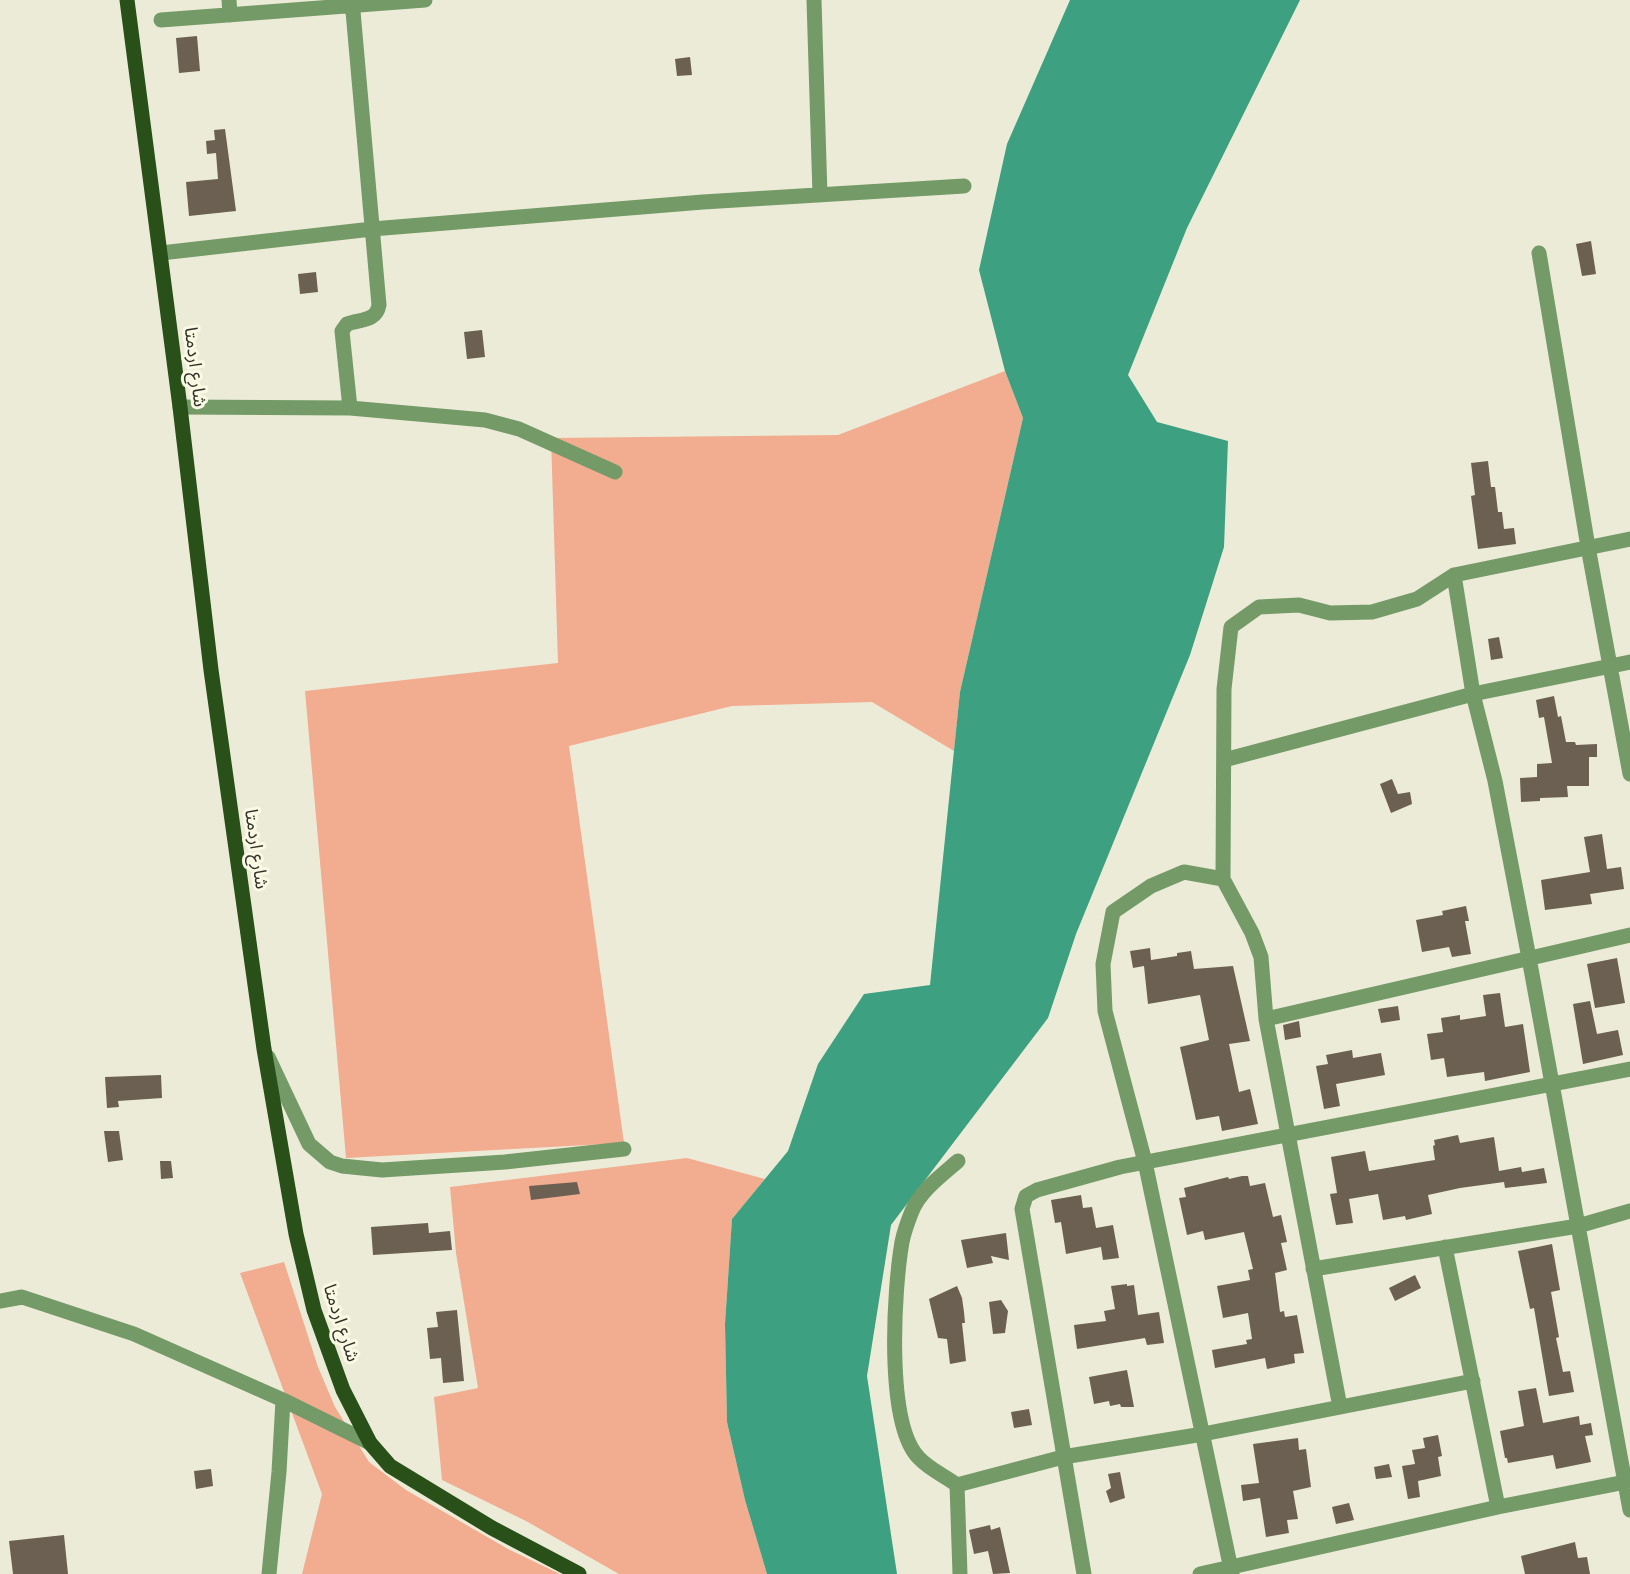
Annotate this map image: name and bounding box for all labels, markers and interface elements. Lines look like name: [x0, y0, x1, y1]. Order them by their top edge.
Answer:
street label: شارع اردمتا: [179, 326, 211, 408]
street label: شارع اردمتا: [240, 808, 272, 890]
street label: شارع اردمتا: [318, 1281, 364, 1365]

